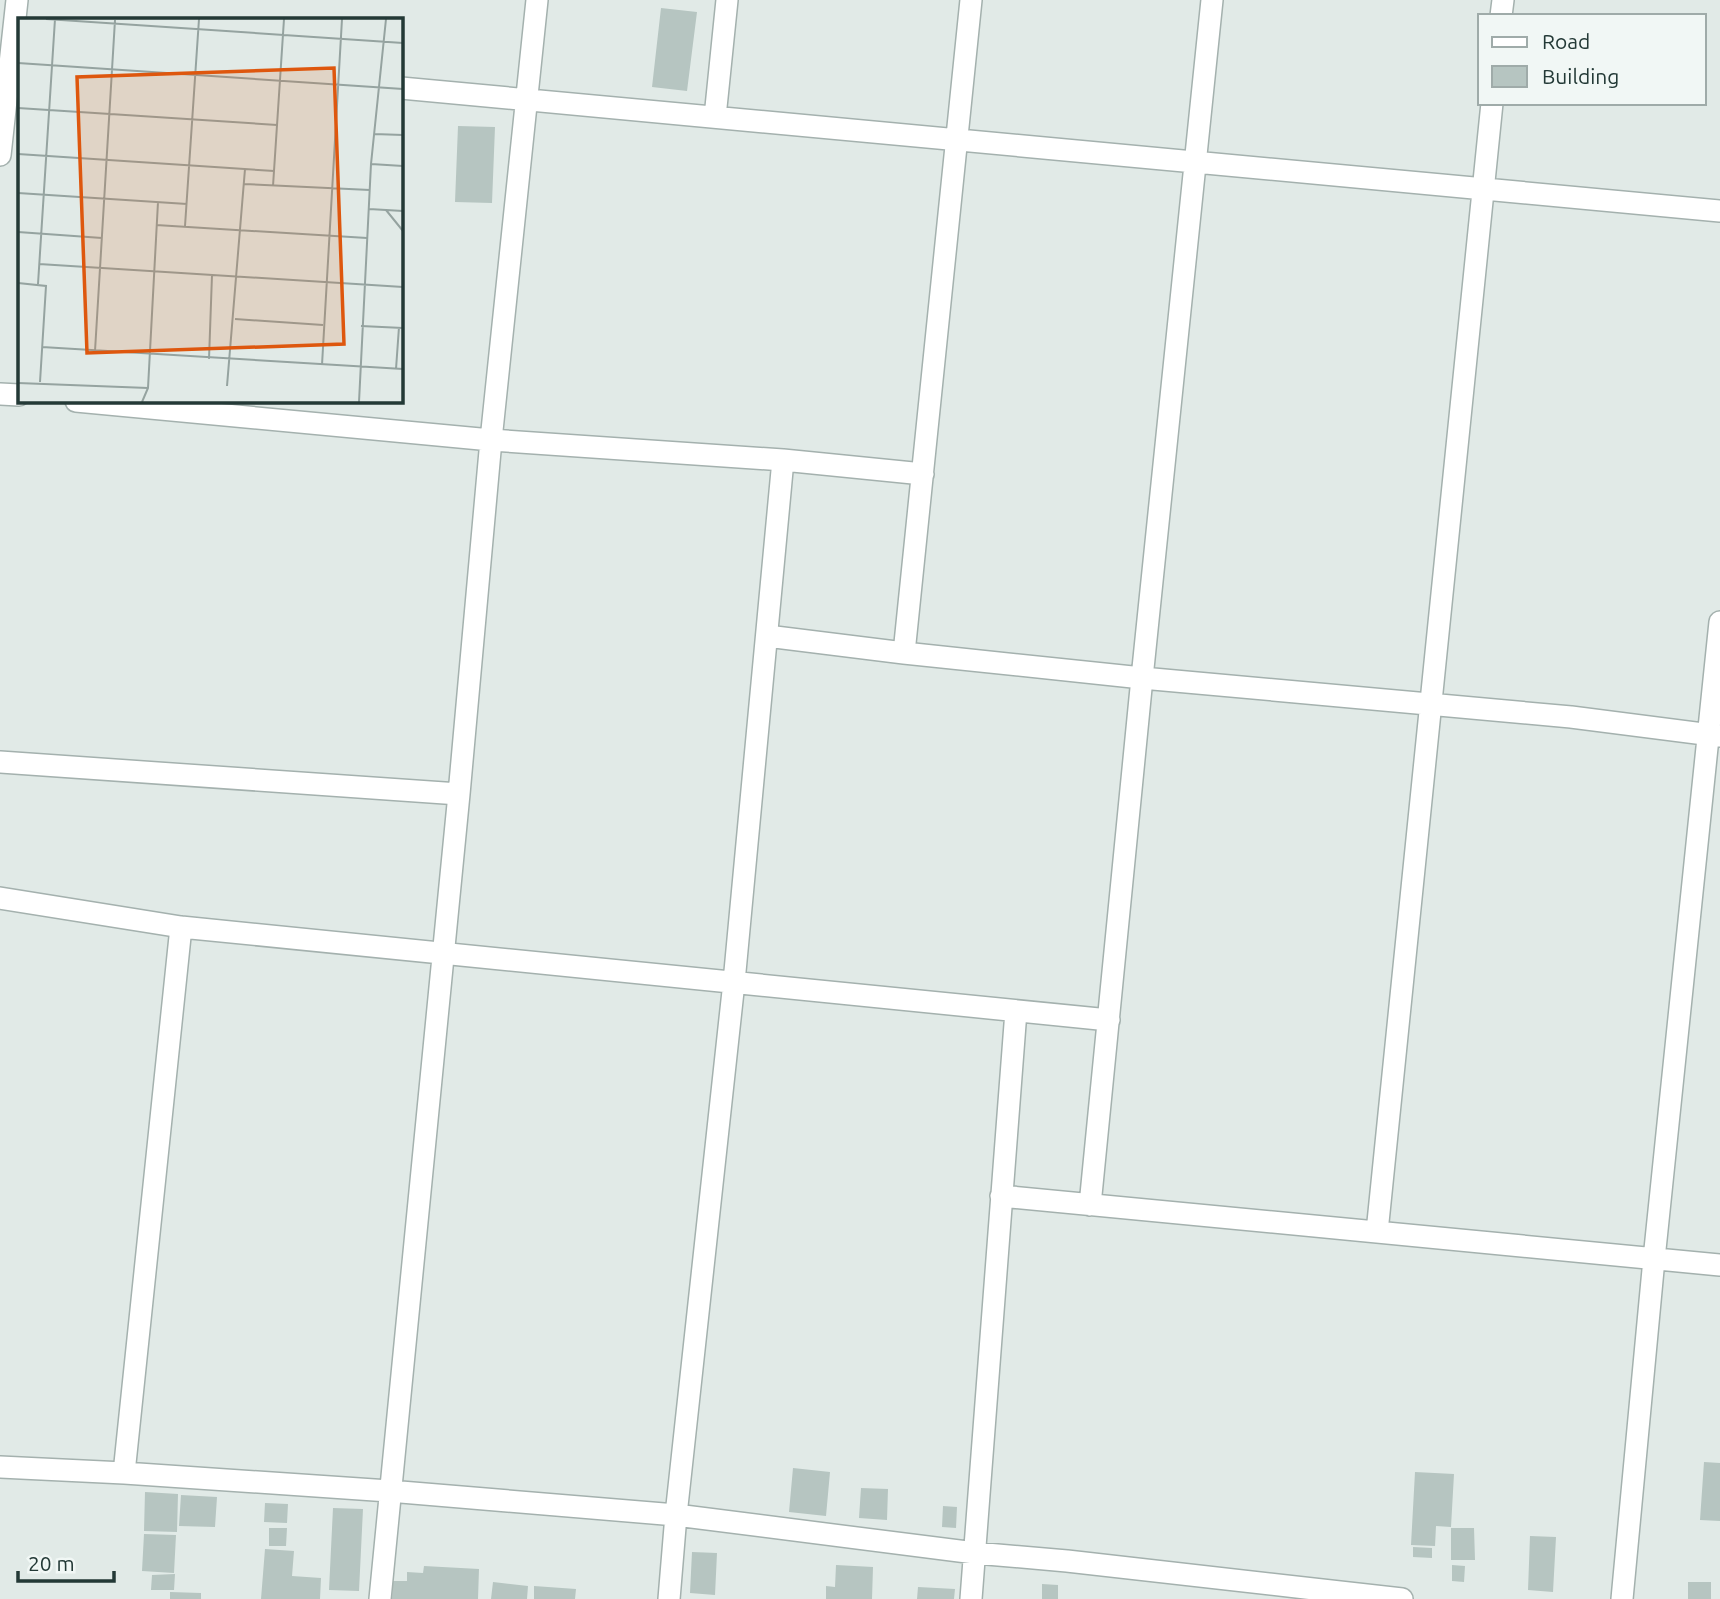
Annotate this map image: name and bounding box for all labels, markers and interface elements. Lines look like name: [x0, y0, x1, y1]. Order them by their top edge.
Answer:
legend: [1478, 14, 1706, 105]
inset map: [18, 18, 402, 402]
text: Road: [1542, 29, 1590, 53]
text: Building: [1542, 64, 1619, 88]
scale bar: [18, 1540, 114, 1584]
text: 20 m: [28, 1551, 75, 1575]

